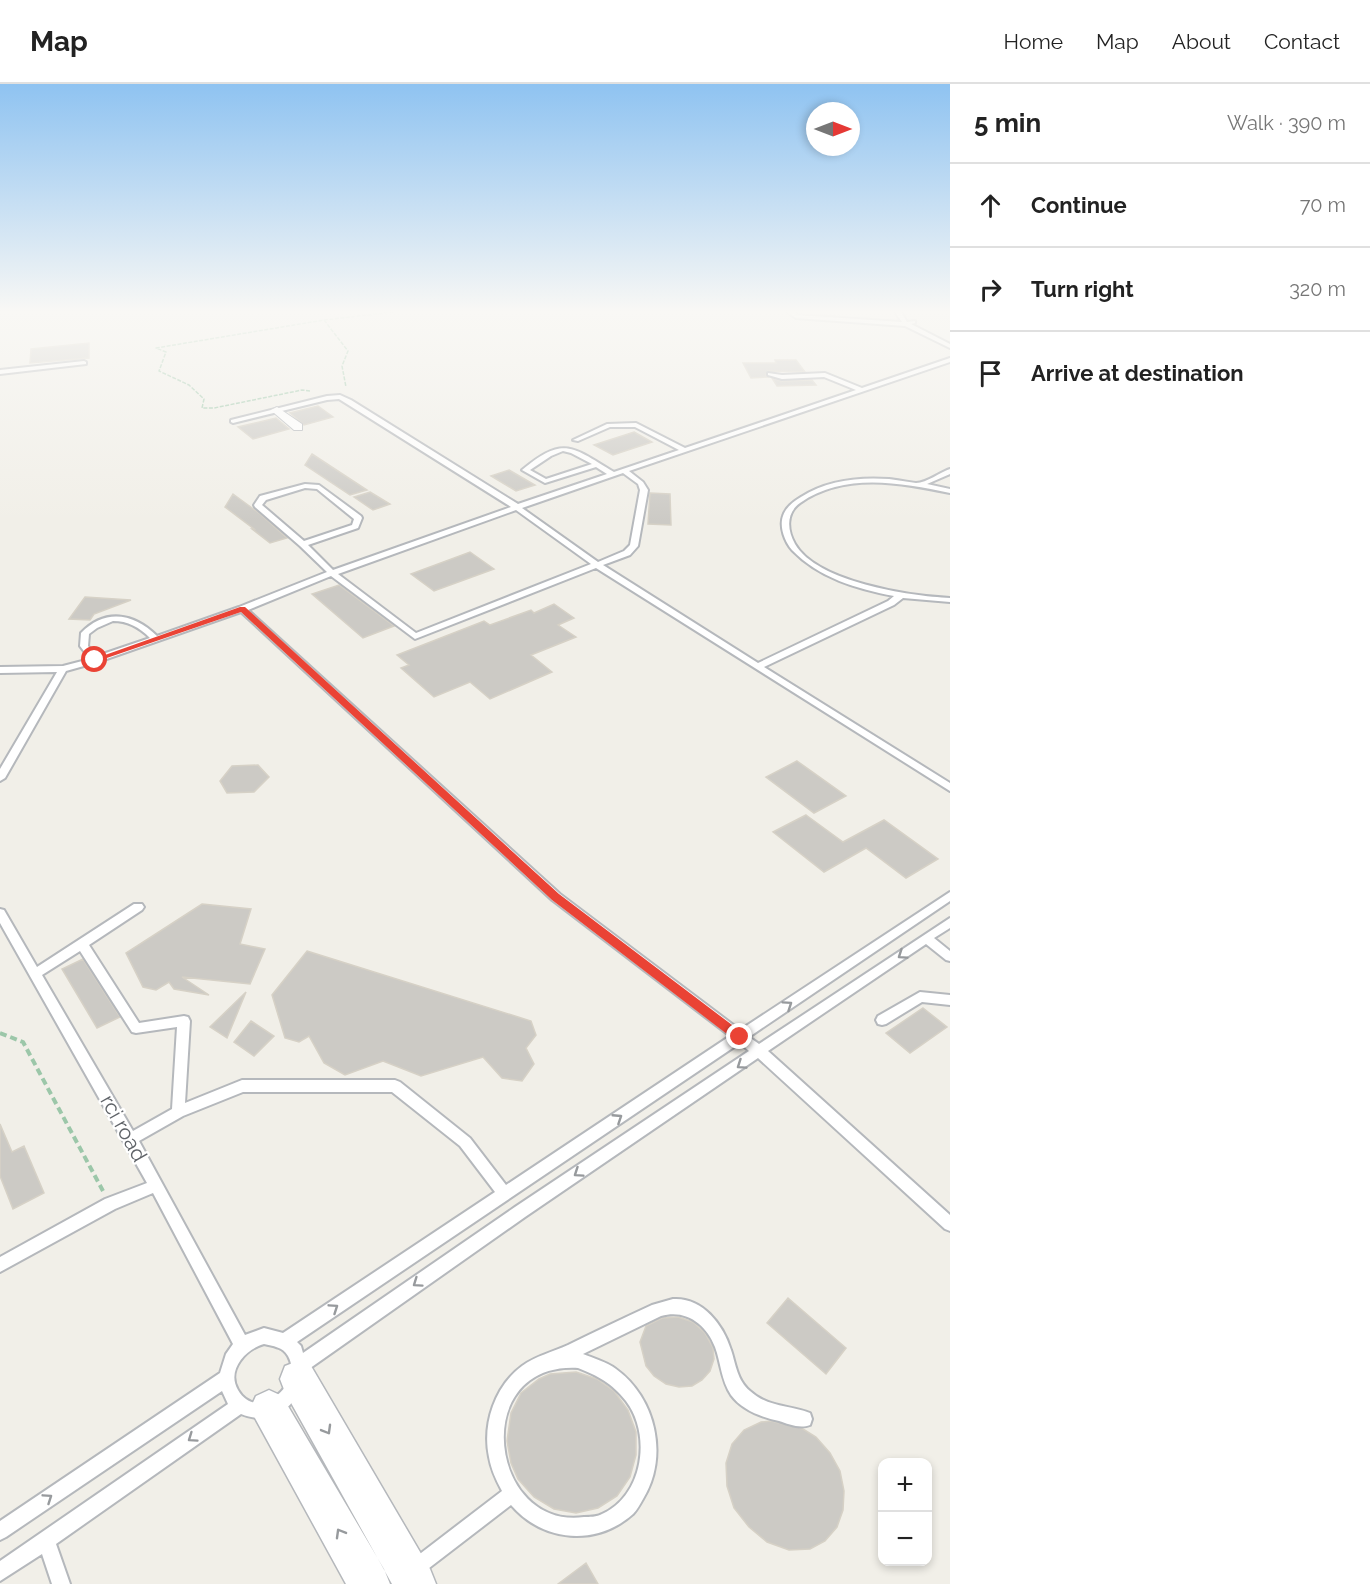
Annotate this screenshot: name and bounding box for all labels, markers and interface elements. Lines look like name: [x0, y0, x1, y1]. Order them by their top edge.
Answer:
text: Map: [30, 25, 88, 58]
text: Home: [1004, 29, 1063, 54]
text: Map: [1096, 29, 1139, 54]
text: About: [1172, 29, 1231, 54]
text: Contact: [1264, 29, 1340, 54]
north arrow: [806, 102, 860, 156]
text: 5 min: [974, 108, 1041, 138]
text: Walk · 390 m: [1227, 111, 1346, 135]
icon: ahead: [974, 189, 1007, 222]
text: Continue: [1031, 192, 1127, 218]
text: 70 m: [1300, 193, 1346, 217]
icon: right: [974, 273, 1007, 306]
text: Turn right: [1031, 276, 1134, 302]
text: 320 m: [1289, 277, 1346, 301]
icon: arrive: [974, 357, 1007, 390]
text: Arrive at destination: [1031, 360, 1244, 386]
route start: [81, 646, 107, 672]
one-way arrow: [897, 948, 908, 959]
one-way arrow: [782, 1001, 793, 1012]
route end: [726, 1023, 752, 1049]
one-way arrow: [736, 1058, 747, 1069]
street label: rci road: [95, 1090, 153, 1166]
one-way arrow: [611, 1114, 622, 1125]
one-way arrow: [574, 1166, 585, 1177]
one-way arrow: [413, 1276, 424, 1287]
one-way arrow: [327, 1304, 338, 1315]
one-way arrow: [320, 1424, 331, 1434]
one-way arrow: [187, 1431, 198, 1442]
map controls: [878, 1458, 932, 1566]
button: +: [878, 1458, 932, 1512]
one-way arrow: [42, 1494, 53, 1505]
button: −: [878, 1512, 932, 1566]
one-way arrow: [336, 1529, 347, 1539]

